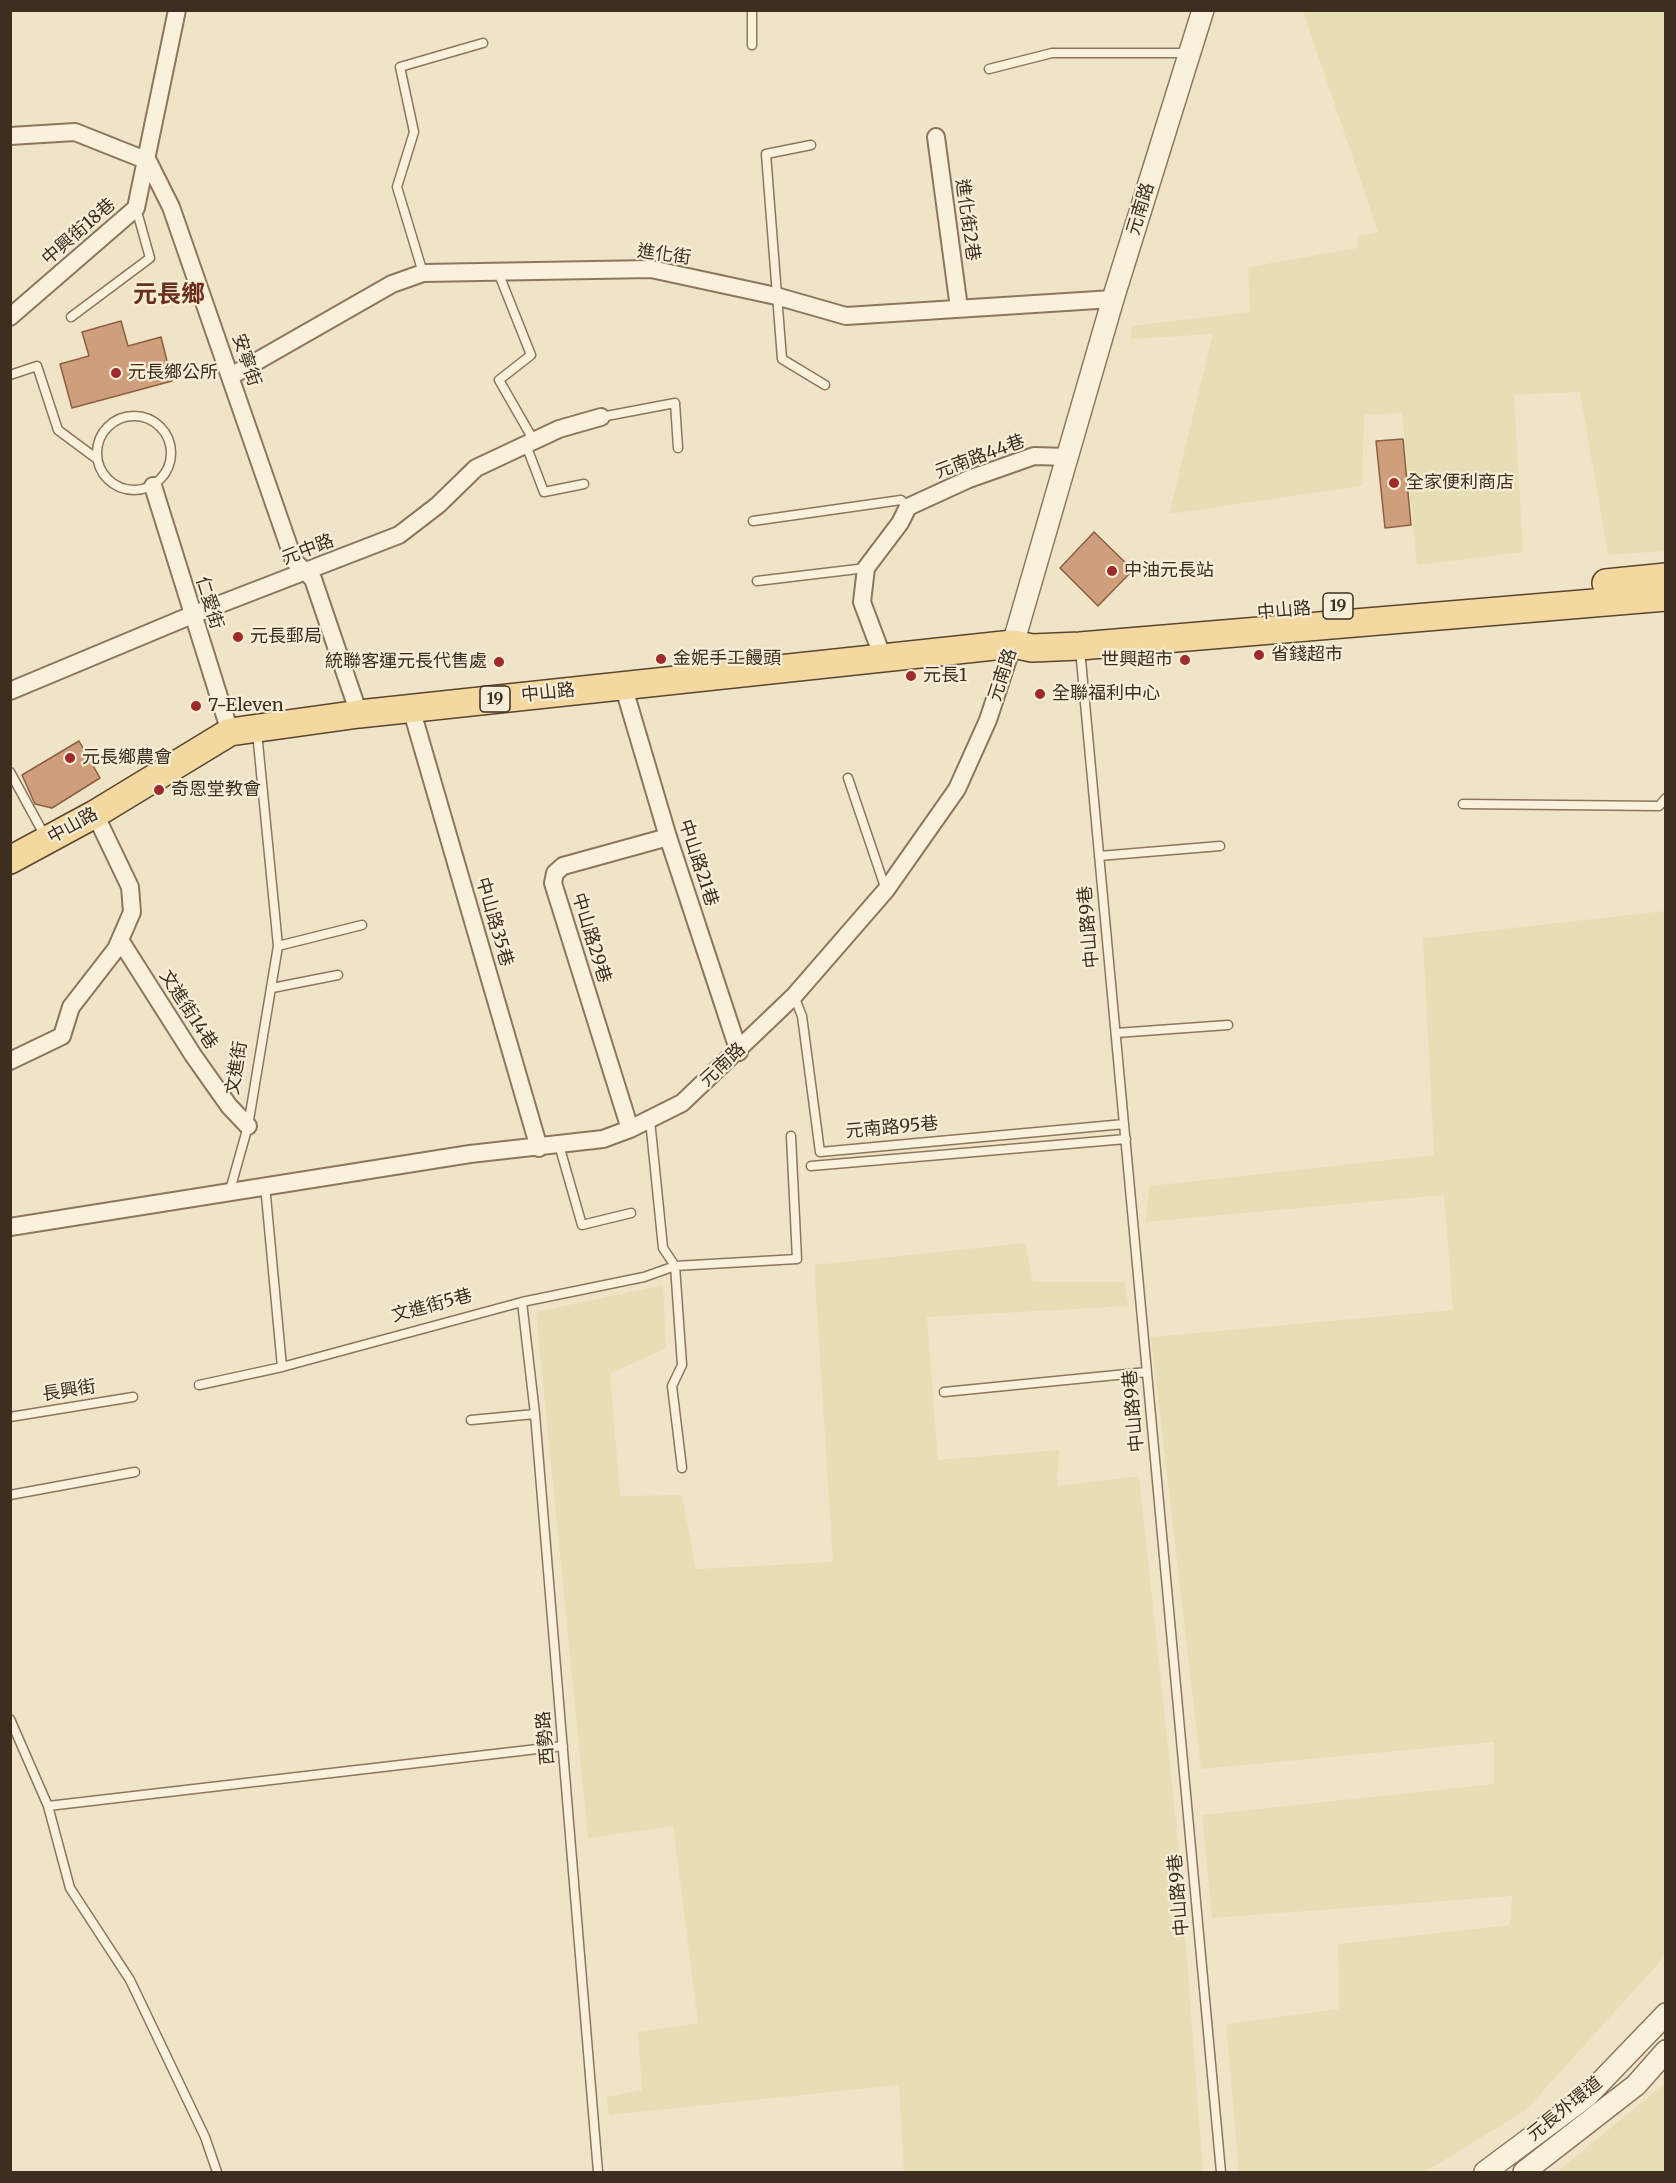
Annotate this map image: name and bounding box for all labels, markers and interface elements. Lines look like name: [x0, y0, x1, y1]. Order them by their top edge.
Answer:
street label: 進化街2巷: [951, 178, 983, 262]
street label: 元南路: [1123, 180, 1159, 238]
street label: 中興街18巷: [38, 194, 120, 270]
street label: 進化街: [636, 241, 692, 269]
district label: 元長鄉: [133, 281, 205, 309]
street label: 安寧街: [227, 331, 265, 389]
place label: 元長鄉公所: [128, 362, 218, 384]
marker: 元長鄉公所: [109, 366, 123, 380]
street label: 元南路44巷: [932, 431, 1028, 483]
place label: 全家便利商店: [1406, 472, 1514, 494]
marker: 全家便利商店: [1387, 476, 1401, 490]
street label: 元中路: [279, 530, 337, 570]
place label: 中油元長站: [1124, 560, 1214, 582]
marker: 中油元長站: [1105, 564, 1119, 578]
street label: 仁愛街: [191, 574, 227, 632]
road number: 19: [1323, 593, 1353, 619]
street label: 中山路: [1256, 598, 1312, 624]
place label: 元長郵局: [250, 626, 322, 648]
marker: 元長郵局: [231, 630, 245, 644]
place label: 省錢超市: [1271, 644, 1343, 666]
street label: 元南路: [984, 646, 1022, 704]
place label: 金妮手工饅頭: [673, 648, 781, 670]
marker: 省錢超市: [1252, 648, 1266, 662]
place label: 世興超市: [1101, 649, 1173, 671]
place label: 統聯客運元長代售處: [325, 651, 487, 673]
marker: 金妮手工饅頭: [654, 652, 668, 666]
marker: 世興超市: [1178, 653, 1192, 667]
marker: 統聯客運元長代售處: [492, 655, 506, 669]
place label: 元長1: [923, 665, 967, 687]
marker: 元長1: [904, 669, 918, 683]
street label: 中山路: [520, 679, 576, 707]
place label: 全聯福利中心: [1052, 683, 1160, 705]
road number: 19: [480, 686, 510, 712]
marker: 全聯福利中心: [1033, 687, 1047, 701]
place label: 7-Eleven: [208, 695, 284, 717]
marker: 7-Eleven: [189, 699, 203, 713]
place label: 元長鄉農會: [82, 747, 172, 769]
marker: 元長鄉農會: [63, 751, 77, 765]
place label: 奇恩堂教會: [171, 779, 261, 801]
marker: 奇恩堂教會: [152, 783, 166, 797]
street label: 中山路: [44, 803, 102, 849]
street label: 中山路21巷: [674, 817, 722, 909]
street label: 中山路35巷: [471, 875, 517, 969]
street label: 中山路9巷: [1075, 885, 1103, 969]
street label: 中山路29巷: [567, 890, 615, 986]
street label: 文進街14巷: [154, 966, 222, 1054]
street label: 元南路: [696, 1039, 750, 1091]
street label: 文進街: [222, 1040, 252, 1096]
street label: 元南路95巷: [845, 1113, 939, 1143]
street label: 文進街5巷: [389, 1285, 475, 1327]
street label: 中山路9巷: [1120, 1369, 1148, 1453]
street label: 長興街: [41, 1376, 97, 1406]
street label: 西勢路: [533, 1710, 559, 1766]
street label: 中山路9巷: [1165, 1853, 1193, 1937]
street label: 元長外環道: [1523, 2072, 1607, 2146]

